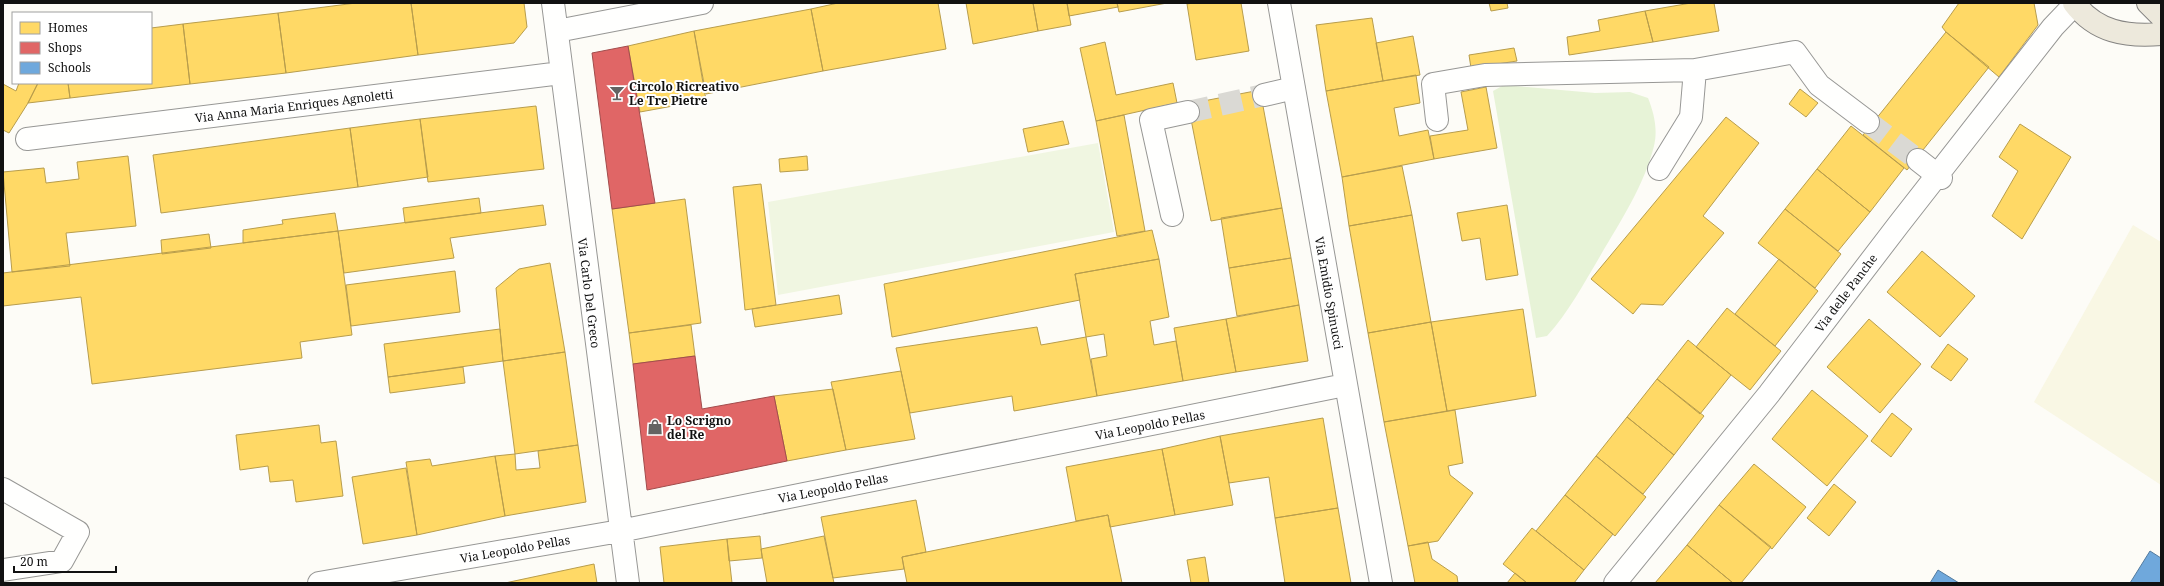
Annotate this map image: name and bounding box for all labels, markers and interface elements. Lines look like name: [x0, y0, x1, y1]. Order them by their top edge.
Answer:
legend: [12, 12, 152, 84]
text: Homes: [48, 19, 88, 36]
text: Shops: [48, 39, 82, 56]
text: Schools: [48, 59, 91, 76]
place label: Circolo Ricreativo Le Tre Pietre: [629, 78, 739, 109]
bar icon: Circolo Ricreativo Le Tre Pietre: [608, 84, 626, 102]
street label: Via Anna Maria Enriques Agnoletti: [194, 85, 394, 127]
street label: Via Emidio Spinucci: [1311, 235, 1347, 351]
street label: Via Carlo Del Greco: [574, 237, 604, 349]
street label: Via delle Panche: [1811, 250, 1881, 336]
street label: Via Leopoldo Pellas: [1094, 406, 1206, 444]
place label: Lo Scrigno del Re: [667, 412, 731, 443]
shop icon: Lo Scrigno del Re: [646, 418, 664, 436]
street label: Via Leopoldo Pellas: [777, 469, 889, 507]
street label: Via Leopoldo Pellas: [459, 531, 571, 567]
scale bar: [14, 548, 116, 574]
text: 20 m: [20, 553, 48, 570]

